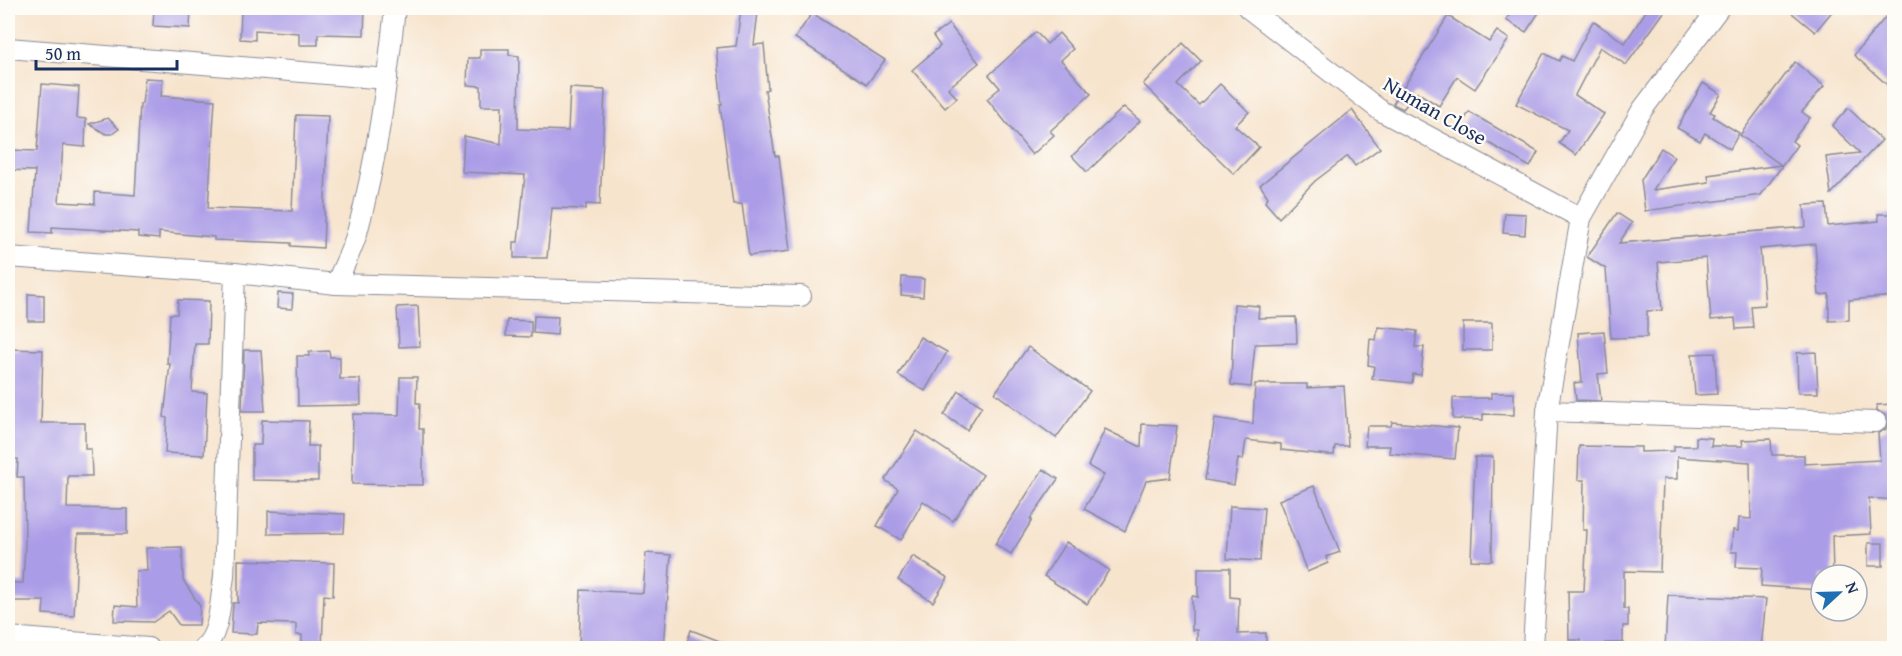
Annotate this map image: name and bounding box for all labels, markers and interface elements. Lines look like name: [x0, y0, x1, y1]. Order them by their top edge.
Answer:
scale bar: [36, 33, 177, 71]
text: 50 m: [45, 40, 81, 67]
street label: Numan Close: [1378, 68, 1493, 153]
north arrow: [1809, 563, 1869, 623]
text: N: [1840, 578, 1866, 597]

